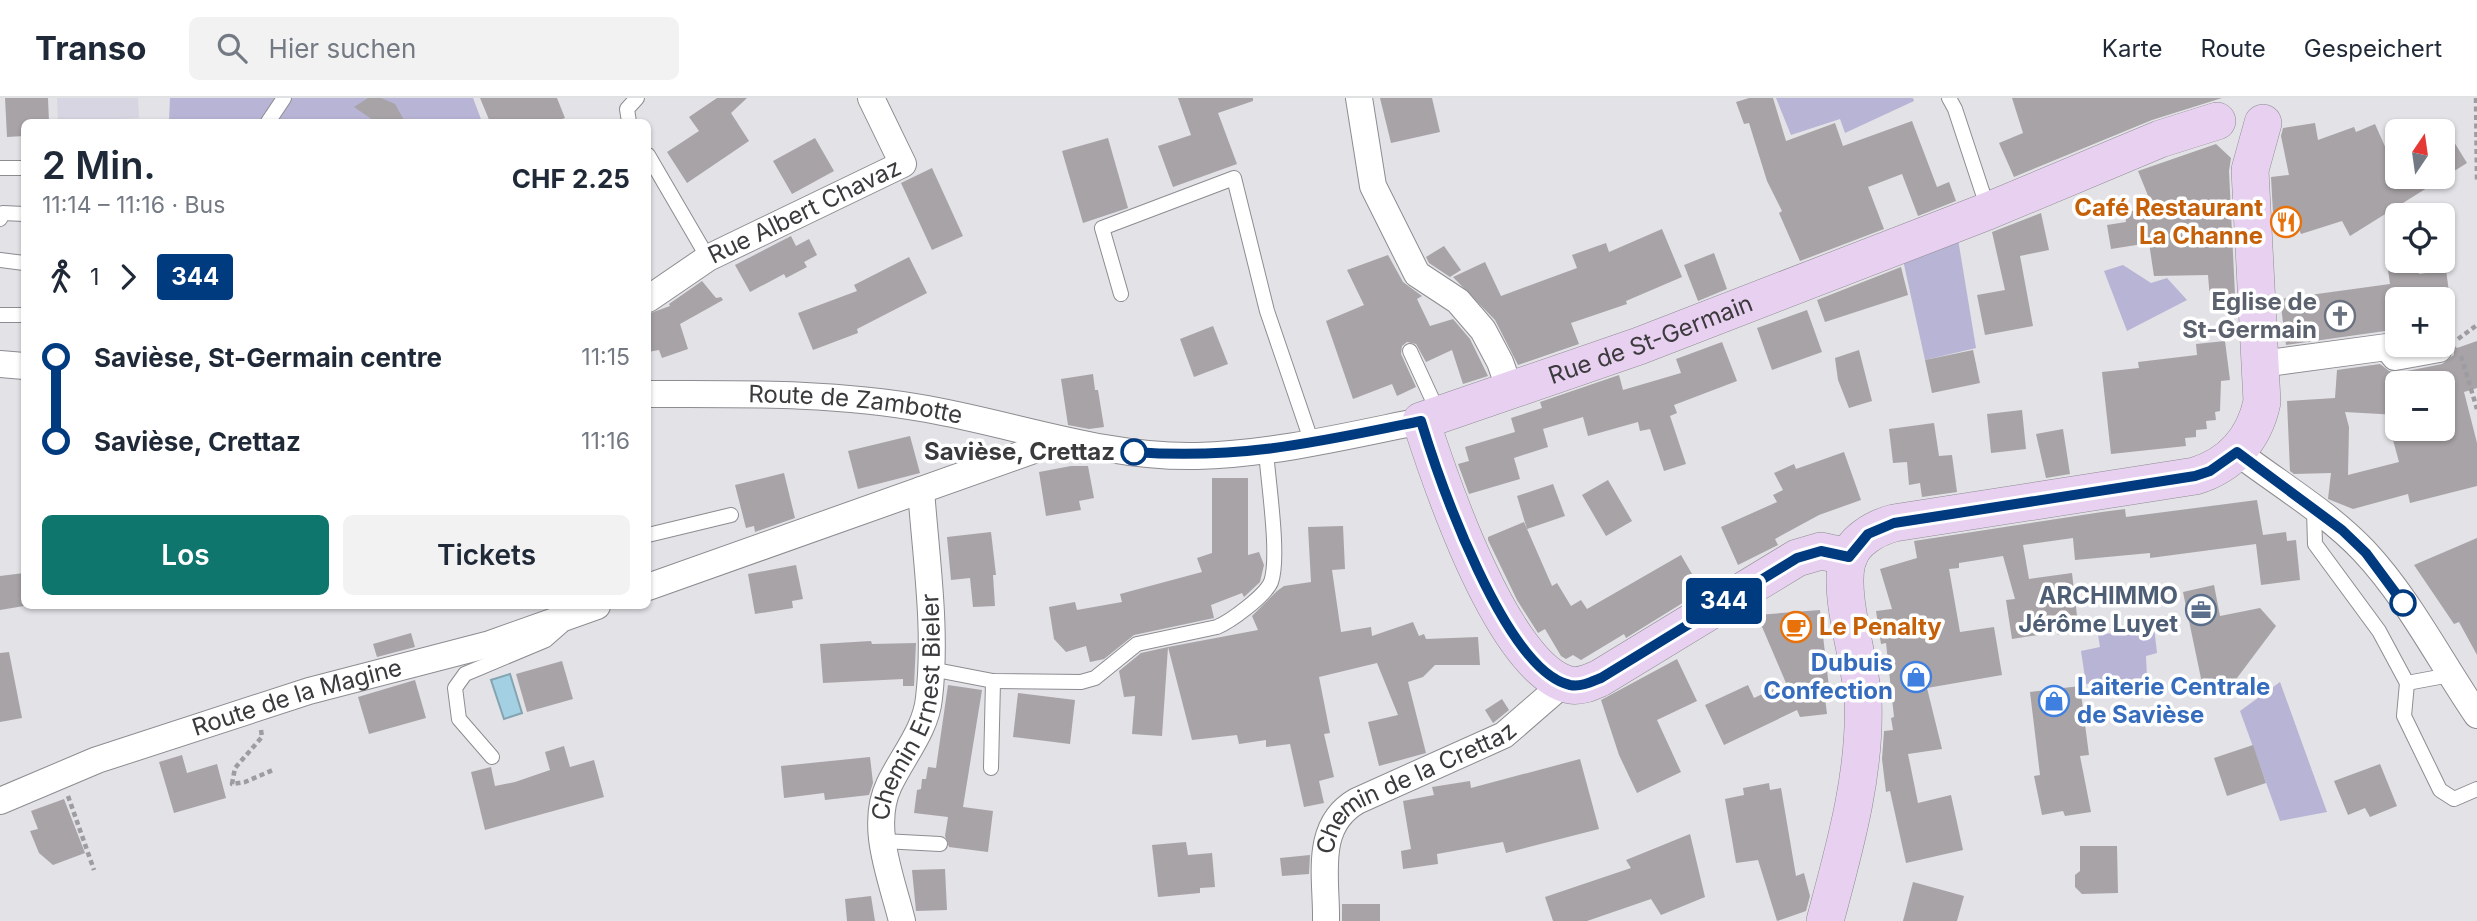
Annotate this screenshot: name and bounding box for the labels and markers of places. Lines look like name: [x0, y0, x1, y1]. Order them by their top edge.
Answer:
place label: Café Restaurant La Channe: [2074, 193, 2263, 250]
restaurant icon: Café Restaurant La Channe: [2269, 205, 2303, 239]
place label: Eglise de St-Germain: [2182, 287, 2317, 344]
church icon: Eglise de St-Germain: [2323, 299, 2357, 333]
place label: Savièse, Crettaz: [924, 437, 1115, 466]
marker: Savièse, Crettaz: [1121, 439, 1147, 465]
place label: ARCHIMMO Jérôme Luyet: [2018, 581, 2178, 638]
unlabelled marker: [2390, 590, 2416, 616]
office icon: ARCHIMMO Jérôme Luyet: [2184, 593, 2218, 627]
cafe icon: Le Penalty: [1779, 610, 1813, 644]
place label: Le Penalty: [1819, 612, 1942, 641]
place label: Dubuis Confection: [1763, 648, 1893, 705]
shop icon: Dubuis Confection: [1899, 660, 1933, 694]
place label: Laiterie Centrale de Savièse: [2077, 672, 2270, 729]
shop icon: Laiterie Centrale de Savièse: [2037, 684, 2071, 718]

